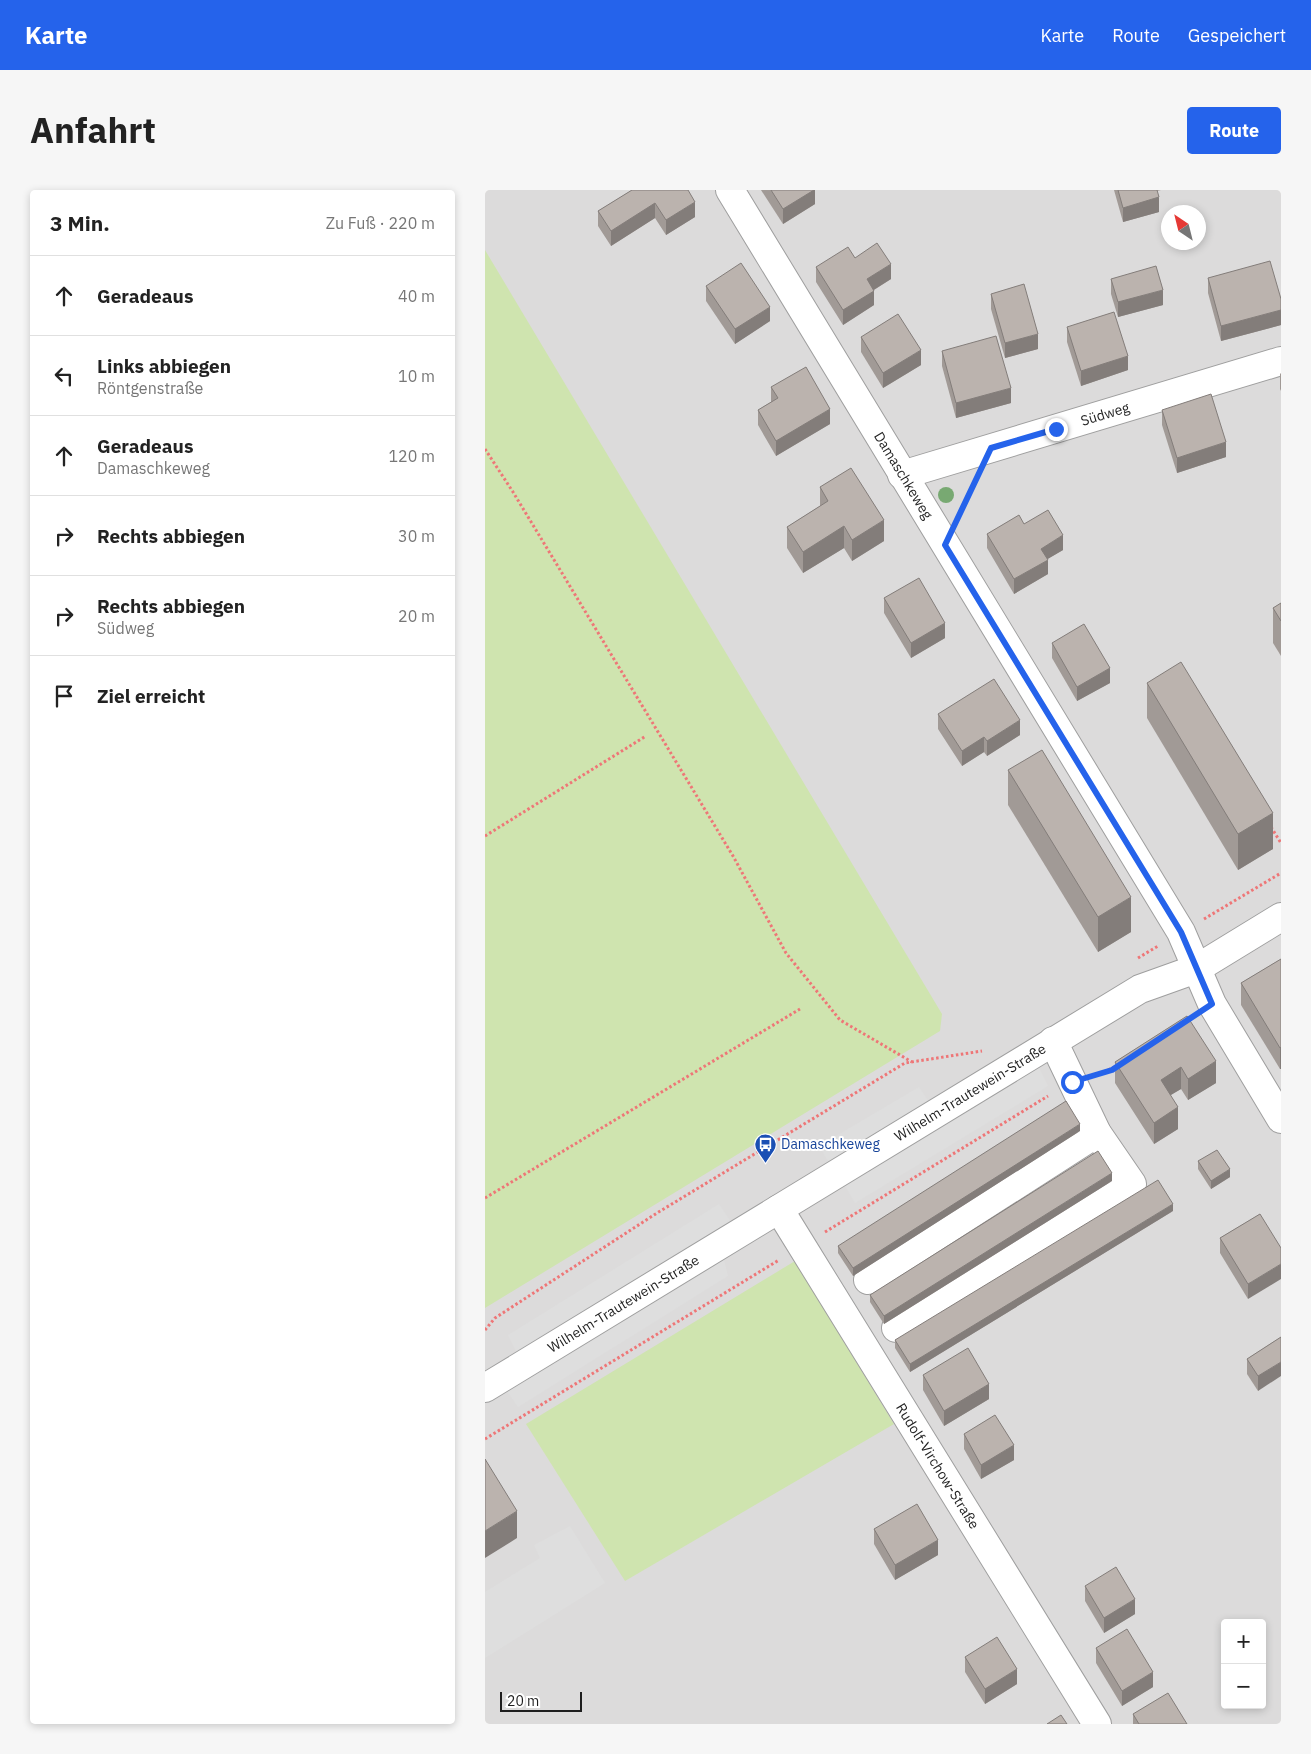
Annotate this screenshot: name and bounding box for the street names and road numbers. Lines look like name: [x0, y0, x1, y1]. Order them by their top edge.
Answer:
street label: Südweg: [1078, 398, 1132, 430]
street label: Damaschkeweg: [870, 428, 937, 523]
street label: Wilhelm-Trautewein-Straße: [891, 1039, 1049, 1146]
street label: Wilhelm-Trautewein-Straße: [544, 1251, 703, 1357]
street label: Rudolf-Virchow-Straße: [892, 1400, 984, 1533]

